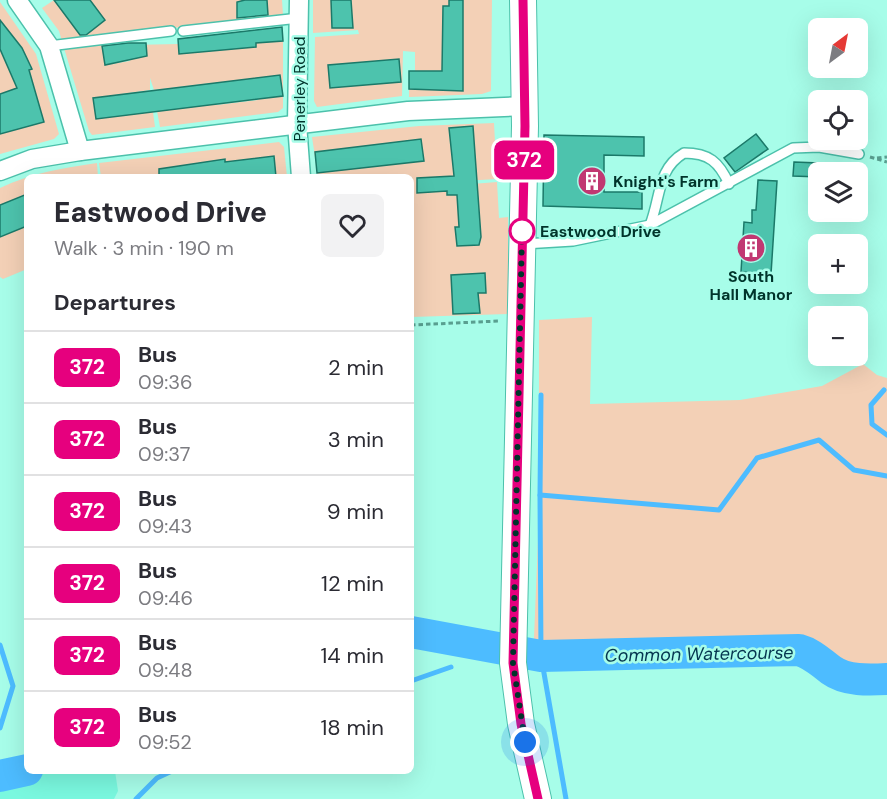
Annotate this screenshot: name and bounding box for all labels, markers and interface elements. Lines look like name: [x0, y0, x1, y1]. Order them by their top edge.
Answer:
north arrow: [808, 18, 868, 78]
map controls: [808, 18, 868, 366]
street label: Penerley Road: [289, 37, 310, 141]
button: locate: [808, 90, 868, 150]
line badge: 372: [490, 140, 558, 180]
text: 372: [506, 146, 542, 174]
button: layers: [808, 162, 868, 222]
building icon: Knight's Farm: [576, 165, 608, 197]
place label: Knight's Farm: [613, 171, 719, 192]
text: Eastwood Drive: [54, 194, 267, 231]
button: heart: [321, 194, 384, 257]
marker: Eastwood Drive: [509, 218, 535, 244]
place label: Eastwood Drive: [540, 221, 661, 242]
building icon: South Hall Manor: [735, 232, 767, 264]
button: +: [808, 234, 868, 294]
text: Walk · 3 min · 190 m: [54, 235, 234, 261]
place label: South Hall Manor: [710, 266, 793, 305]
text: Departures: [54, 288, 176, 317]
button: −: [808, 306, 868, 366]
text: Bus: [138, 340, 177, 369]
text: 372: [69, 353, 105, 381]
text: 2 min: [328, 353, 384, 382]
text: 09:36: [138, 369, 193, 395]
text: Bus: [138, 412, 177, 441]
text: 372: [69, 425, 105, 453]
text: 3 min: [328, 425, 384, 454]
text: 09:37: [138, 441, 190, 467]
text: Bus: [138, 484, 177, 513]
text: 372: [69, 497, 105, 525]
text: 9 min: [327, 497, 384, 526]
text: 09:43: [138, 513, 192, 539]
text: Bus: [138, 556, 177, 585]
text: 372: [69, 569, 105, 597]
text: 12 min: [321, 569, 384, 598]
text: 09:46: [138, 585, 193, 611]
text: Bus: [138, 628, 177, 657]
water label: Common Watercourse: [604, 640, 794, 668]
text: 372: [69, 641, 105, 669]
text: 14 min: [320, 641, 384, 670]
text: 09:48: [138, 657, 193, 683]
text: Bus: [138, 700, 177, 729]
text: 372: [69, 713, 105, 741]
text: 18 min: [320, 713, 384, 742]
your location: [510, 727, 540, 757]
text: 09:52: [138, 729, 192, 755]

